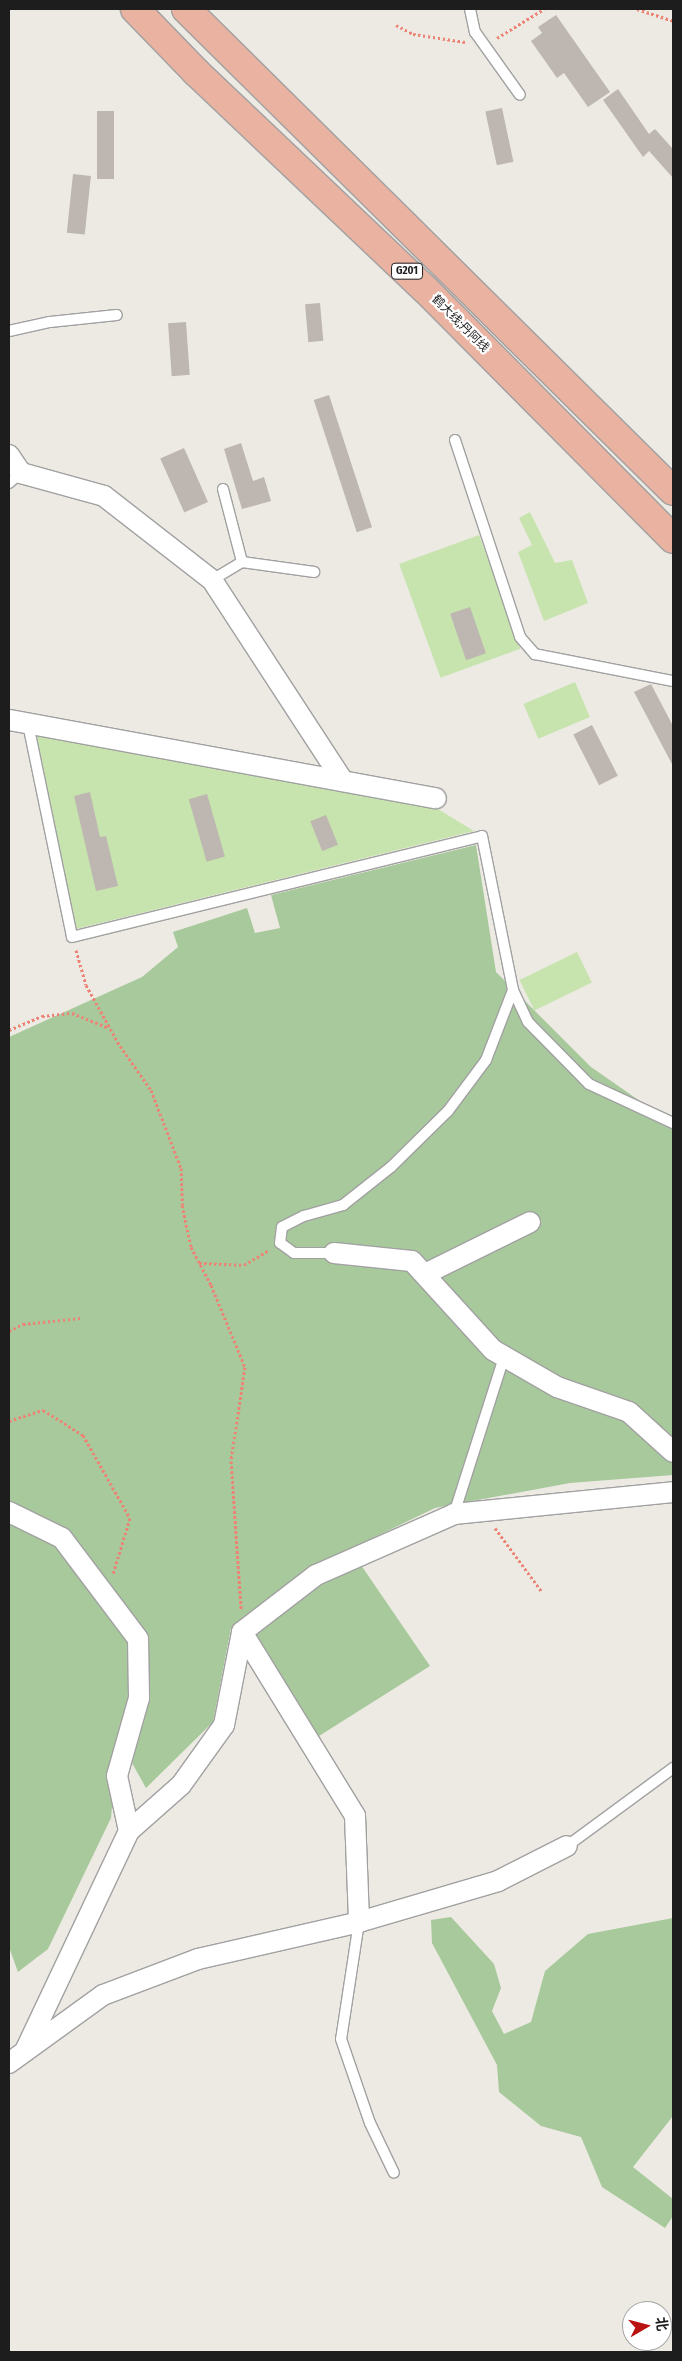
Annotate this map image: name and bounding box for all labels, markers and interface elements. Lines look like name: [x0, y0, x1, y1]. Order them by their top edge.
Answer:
road number: G201: [391, 262, 423, 280]
street label: 鹤大线;丹阿线: [429, 293, 491, 355]
north arrow: [622, 2301, 672, 2351]
text: 北: [652, 2316, 671, 2332]

